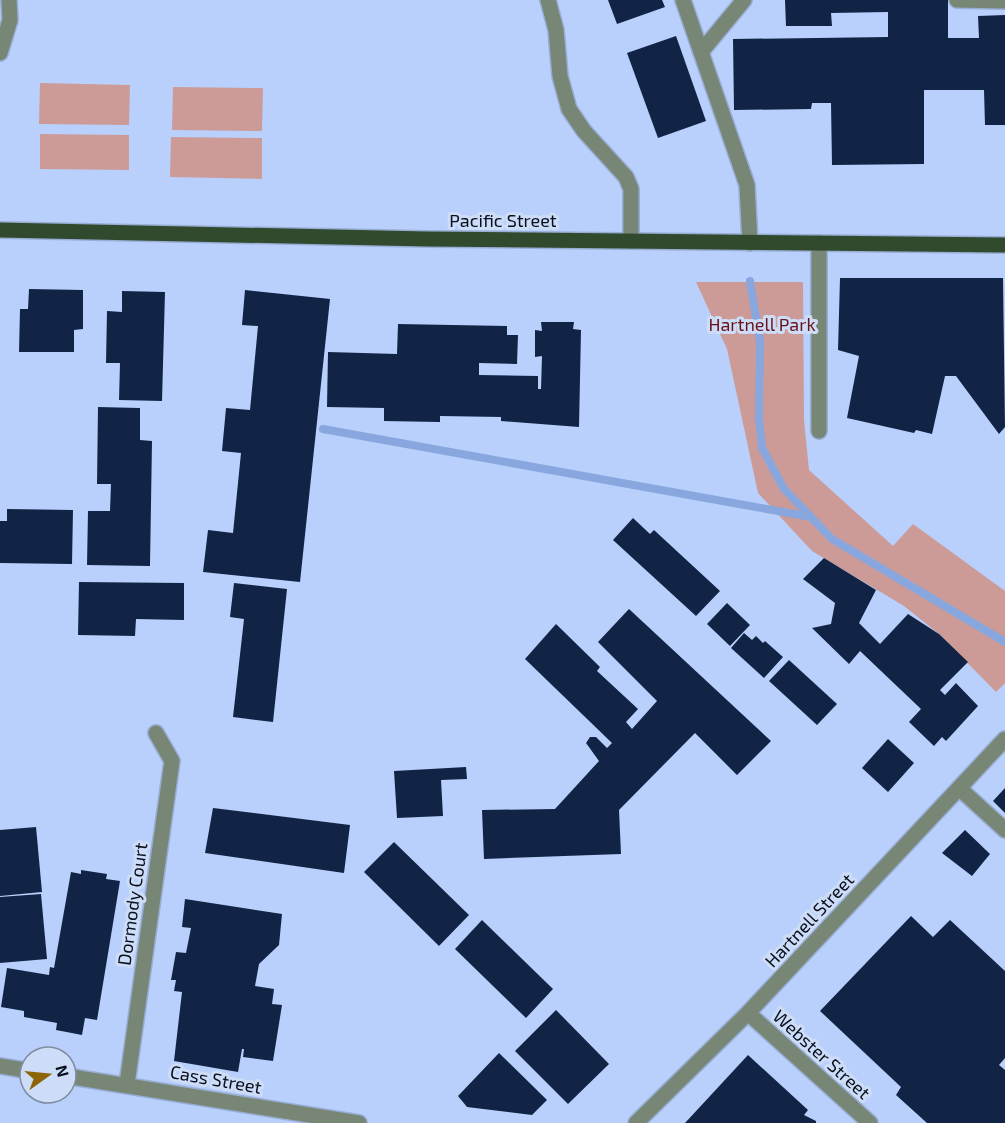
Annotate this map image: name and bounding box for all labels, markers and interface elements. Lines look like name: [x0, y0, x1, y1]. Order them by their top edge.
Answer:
street label: Pacific Street: [449, 209, 557, 231]
park label: Hartnell Park: [708, 313, 816, 335]
street label: Dormody Court: [113, 841, 152, 967]
street label: Hartnell Street: [760, 868, 858, 972]
street label: Webster Street: [769, 1005, 875, 1103]
north arrow: [18, 1045, 78, 1105]
street label: Cass Street: [169, 1060, 264, 1098]
text: N: [52, 1063, 74, 1079]

